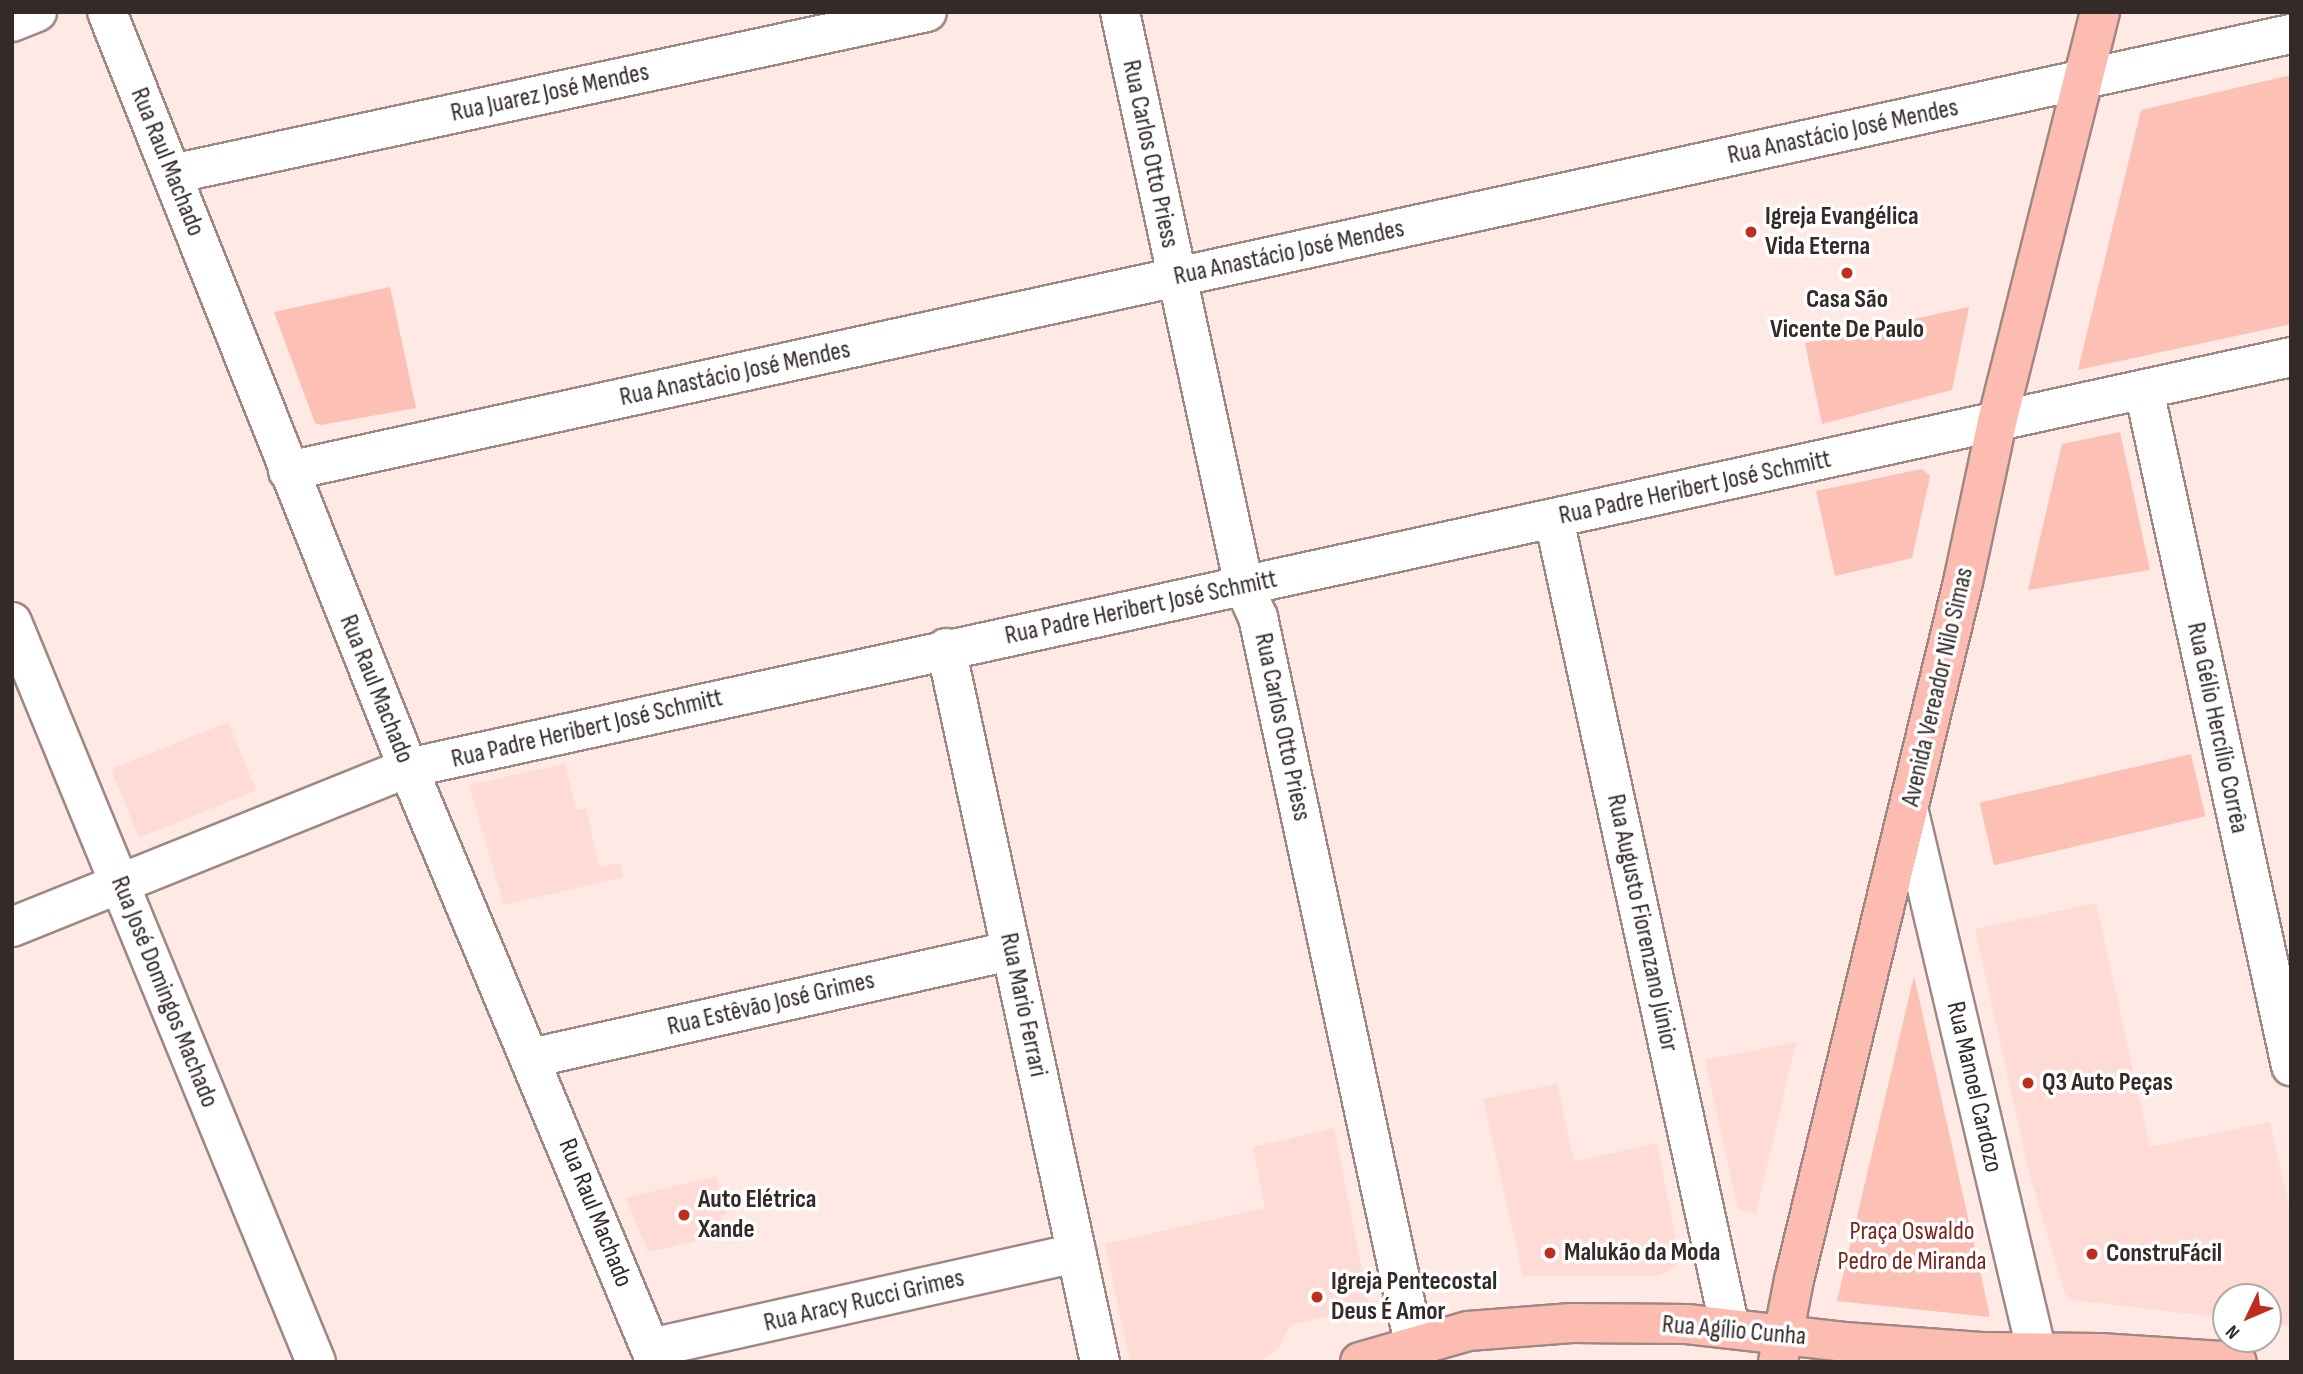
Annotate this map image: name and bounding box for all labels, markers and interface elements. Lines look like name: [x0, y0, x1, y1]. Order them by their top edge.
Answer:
street label: Rua Juarez José Mendes: [448, 57, 652, 129]
street label: Rua Carlos Otto Priess: [1115, 57, 1185, 251]
street label: Rua Raul Machado: [123, 83, 211, 241]
street label: Rua Anastácio José Mendes: [1725, 92, 1961, 172]
place label: Igreja Evangélica Vida Eterna: [1765, 201, 1919, 262]
street label: Rua Anastácio José Mendes: [1171, 213, 1407, 293]
marker: Igreja Evangélica Vida Eterna: [1743, 224, 1759, 240]
marker: Casa São Vicente De Paulo: [1839, 265, 1855, 281]
place label: Casa São Vicente De Paulo: [1770, 284, 1924, 346]
street label: Rua Anastácio José Mendes: [617, 334, 853, 414]
street label: Rua Padre Heribert José Schmitt: [1556, 444, 1834, 532]
street label: Rua Padre Heribert José Schmitt: [1002, 564, 1280, 652]
street label: Avenida Vereador Nilo Simas: [1895, 565, 1981, 809]
street label: Rua Raul Machado: [332, 610, 420, 768]
street label: Rua Gélio Hercílio Corrêa: [2179, 620, 2255, 836]
street label: Rua Carlos Otto Priess: [1247, 630, 1317, 824]
street label: Rua Padre Heribert José Schmitt: [448, 683, 726, 775]
street label: Rua Augusto Fiorenzano Júnior: [1599, 791, 1685, 1055]
street label: Rua José Domingos Machado: [103, 872, 225, 1112]
street label: Rua Mario Ferrari: [993, 930, 1053, 1080]
street label: Rua Estêvão José Grimes: [664, 965, 878, 1043]
street label: Rua Manoel Cardozo: [1939, 999, 2009, 1175]
place label: Q3 Auto Peças: [2042, 1067, 2173, 1099]
marker: Q3 Auto Peças: [2020, 1075, 2036, 1091]
street label: Rua Raul Machado: [551, 1134, 639, 1292]
place label: Auto Elétrica Xande: [698, 1184, 816, 1246]
marker: Auto Elétrica Xande: [676, 1207, 692, 1223]
park label: Praça Oswaldo Pedro de Miranda: [1838, 1216, 1986, 1278]
place label: Malukão da Moda: [1564, 1237, 1720, 1269]
place label: ConstruFácil: [2106, 1238, 2222, 1270]
marker: Malukão da Moda: [1542, 1245, 1558, 1261]
marker: ConstruFácil: [2084, 1246, 2100, 1262]
street label: Rua Aracy Rucci Grimes: [761, 1263, 967, 1339]
place label: Igreja Pentecostal Deus É Amor: [1331, 1266, 1497, 1328]
north arrow: [2212, 1283, 2282, 1353]
marker: Igreja Pentecostal Deus É Amor: [1309, 1289, 1325, 1305]
street label: Rua Agílio Cunha: [1661, 1309, 1807, 1353]
text: N: [2221, 1320, 2245, 1343]

